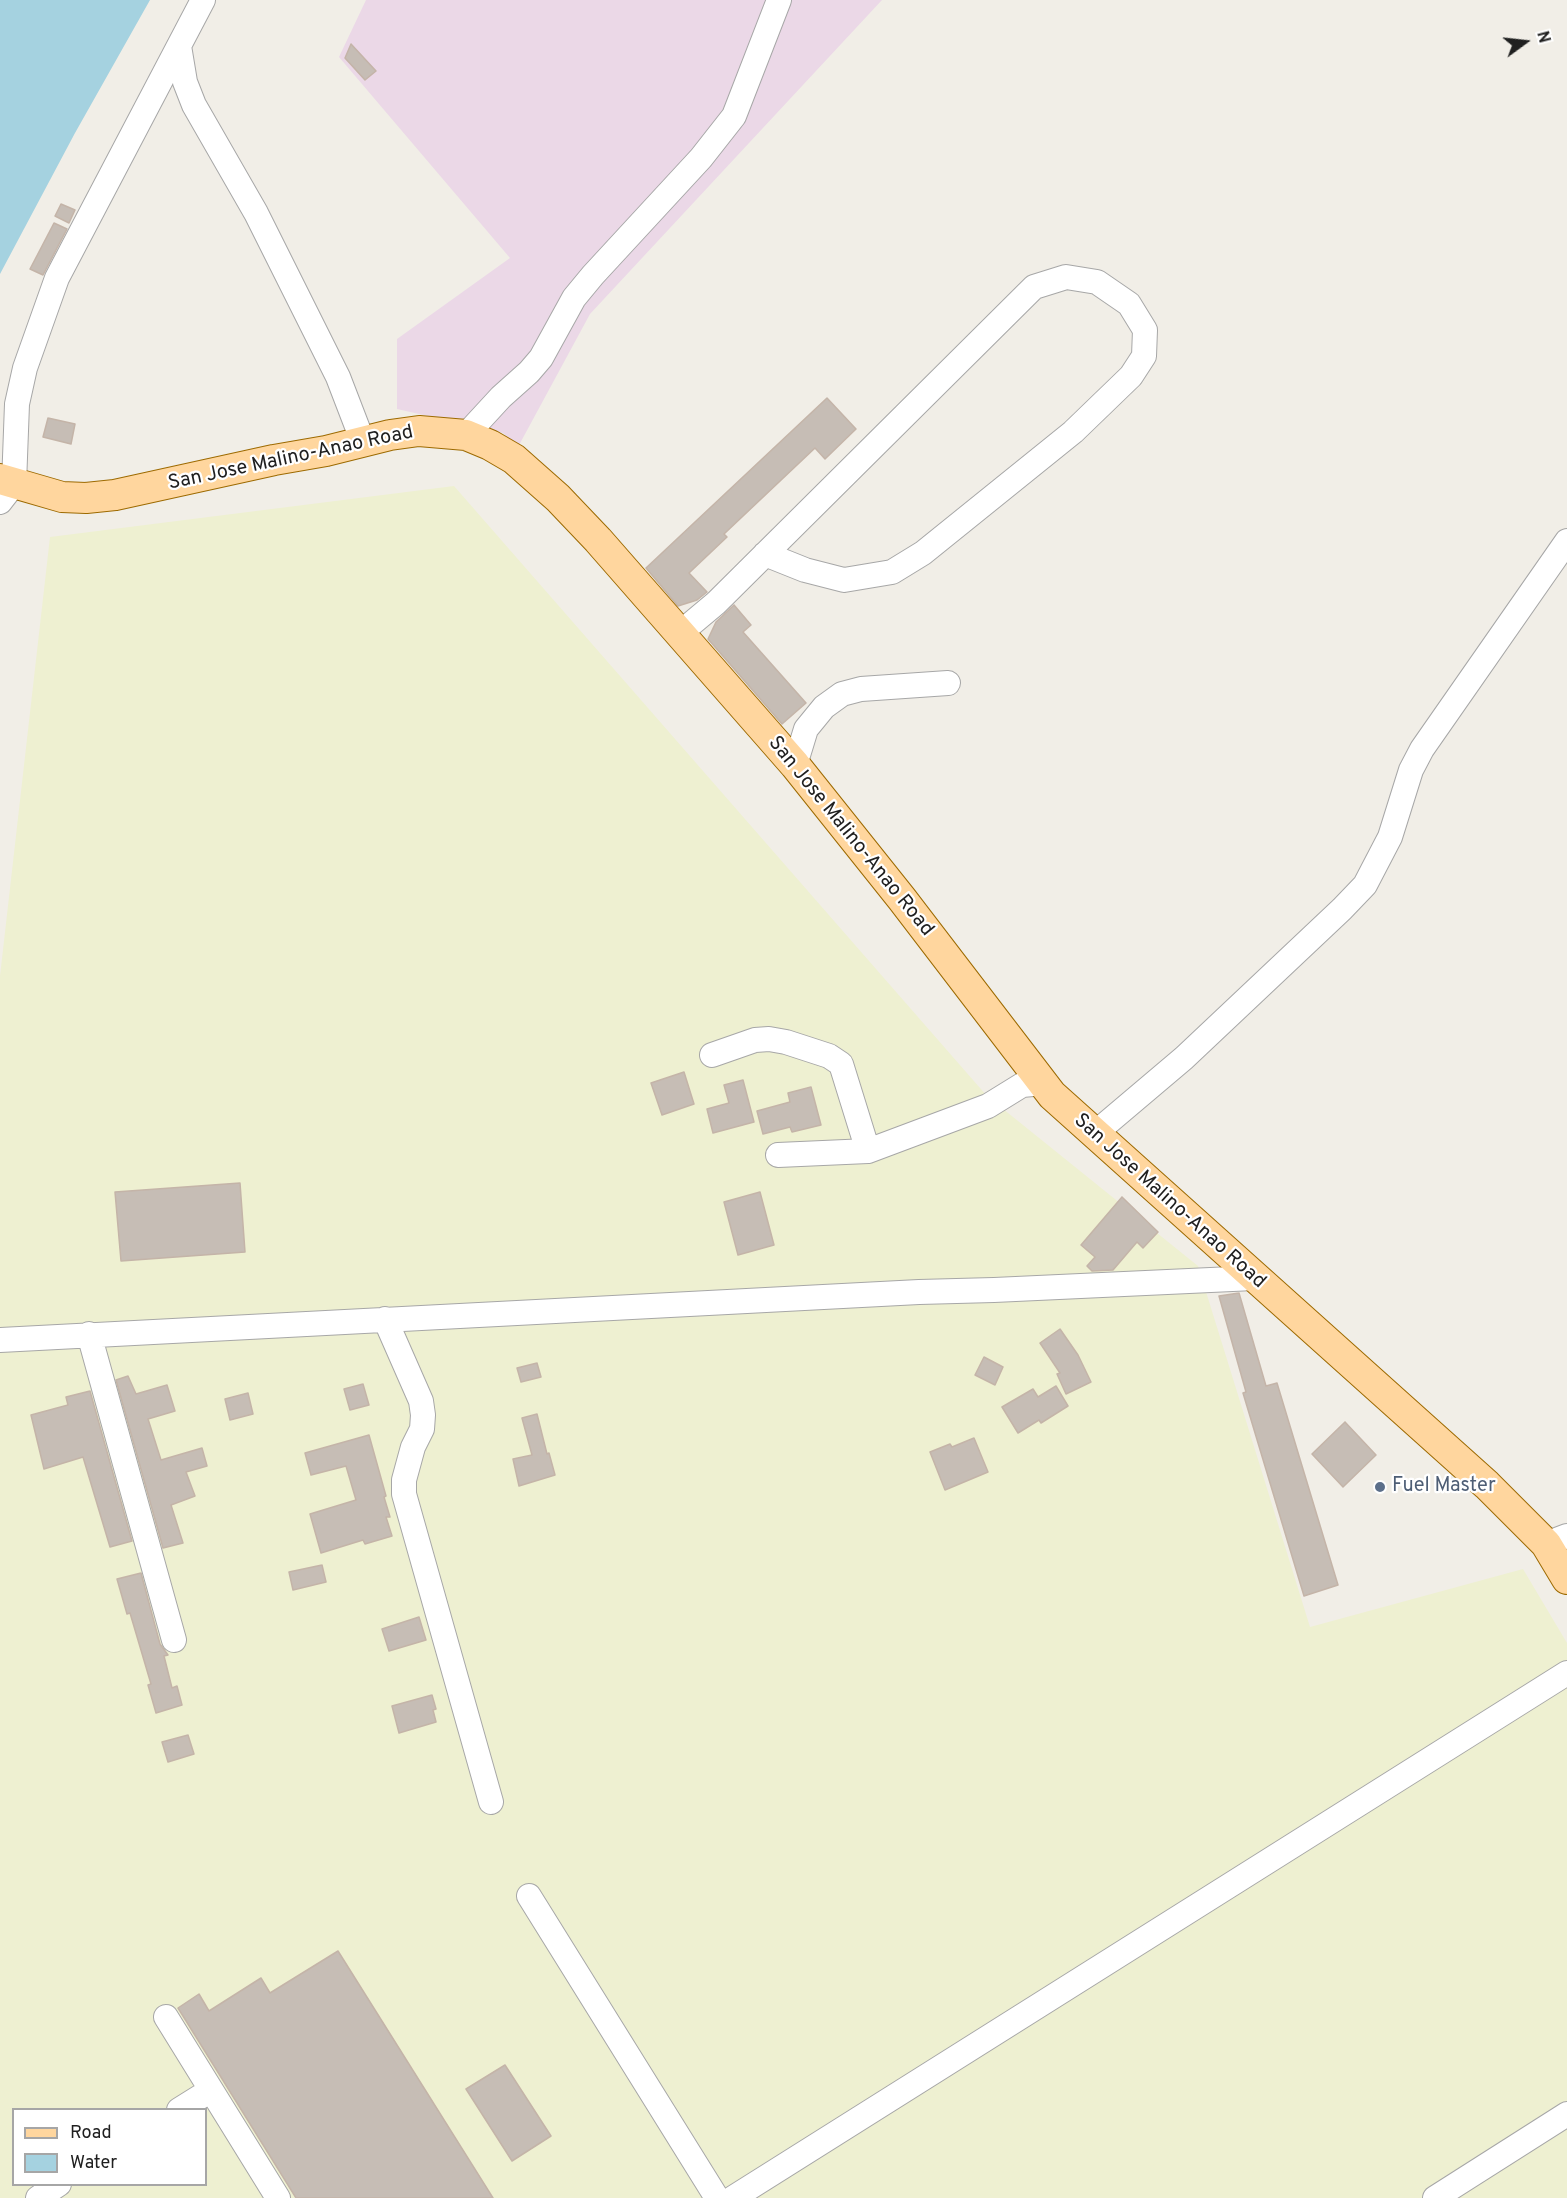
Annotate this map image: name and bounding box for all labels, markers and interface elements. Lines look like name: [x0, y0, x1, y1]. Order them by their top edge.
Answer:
north arrow: [1495, 12, 1555, 72]
text: N: [1531, 29, 1554, 45]
street label: San Jose Malino-Anao Road: [166, 421, 416, 497]
street label: San Jose Malino-Anao Road: [762, 732, 938, 942]
street label: San Jose Malino-Anao Road: [1068, 1109, 1270, 1295]
place label: Fuel Master: [1392, 1475, 1496, 1499]
marker: Fuel Master: [1373, 1480, 1387, 1494]
legend: [12, 2108, 207, 2186]
text: Road: [70, 2122, 112, 2145]
text: Water: [70, 2152, 117, 2175]

